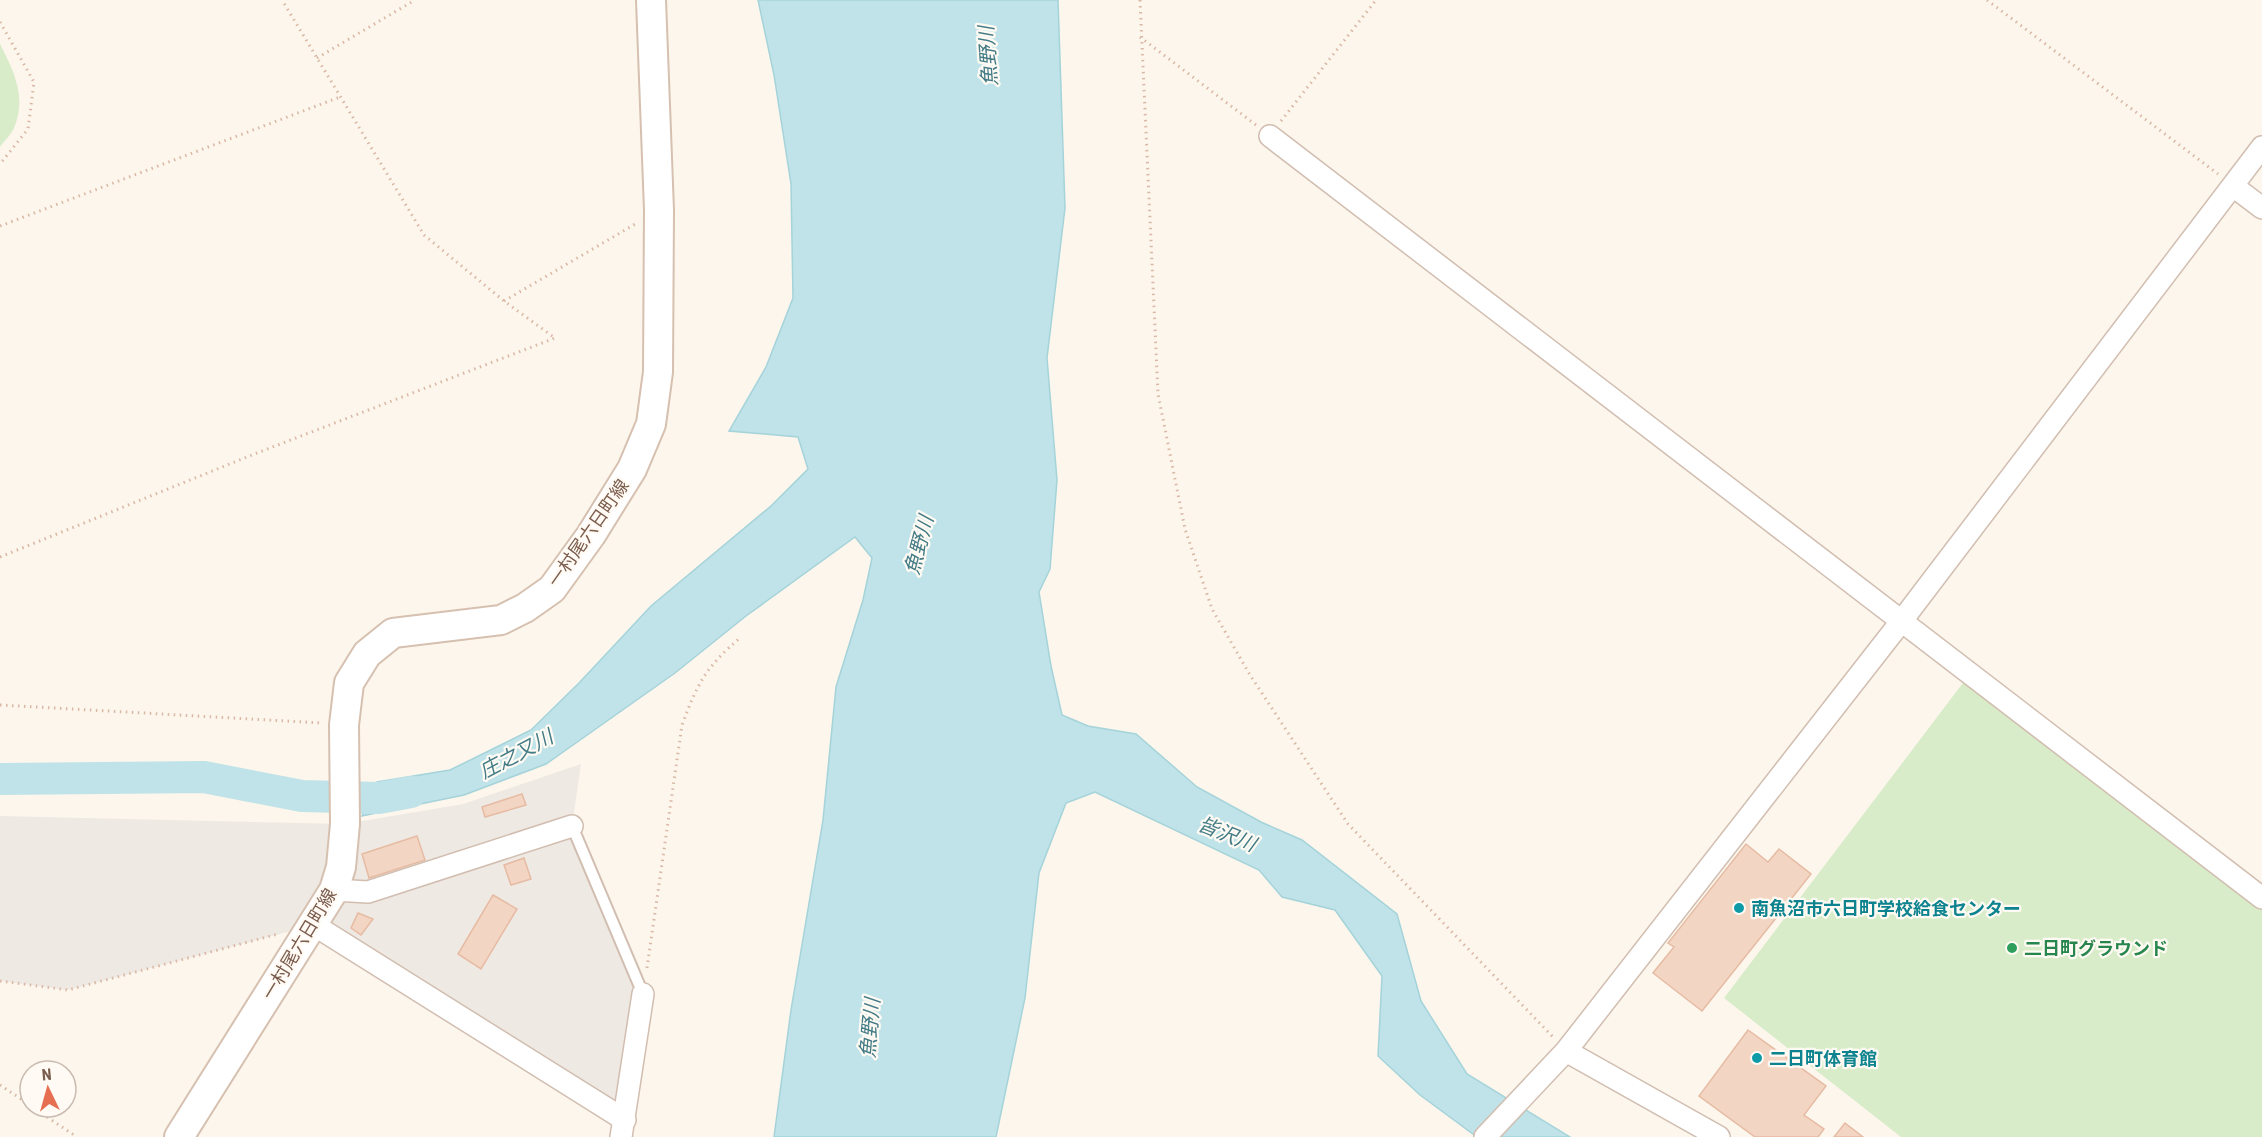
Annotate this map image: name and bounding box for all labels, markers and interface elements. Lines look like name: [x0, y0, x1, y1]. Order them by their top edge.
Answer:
water label: 魚野川: [974, 23, 1002, 87]
street label: 一村尾六日町線: [543, 475, 633, 591]
water label: 魚野川: [900, 511, 939, 577]
water label: 庄之又川: [475, 724, 559, 783]
water label: 皆沢川: [1195, 812, 1261, 857]
street label: 一村尾六日町線: [258, 885, 340, 1003]
place label: 南魚沼市六日町学校給食センター: [1751, 898, 2021, 919]
marker: 南魚沼市六日町学校給食センター: [1732, 901, 1746, 915]
place label: 二日町グラウンド: [2024, 938, 2168, 959]
marker: 二日町グラウンド: [2005, 941, 2019, 955]
water label: 魚野川: [855, 995, 885, 1059]
place label: 二日町体育館: [1769, 1048, 1877, 1069]
marker: 二日町体育館: [1750, 1051, 1764, 1065]
north arrow: [18, 1059, 78, 1119]
text: N: [41, 1065, 52, 1084]

